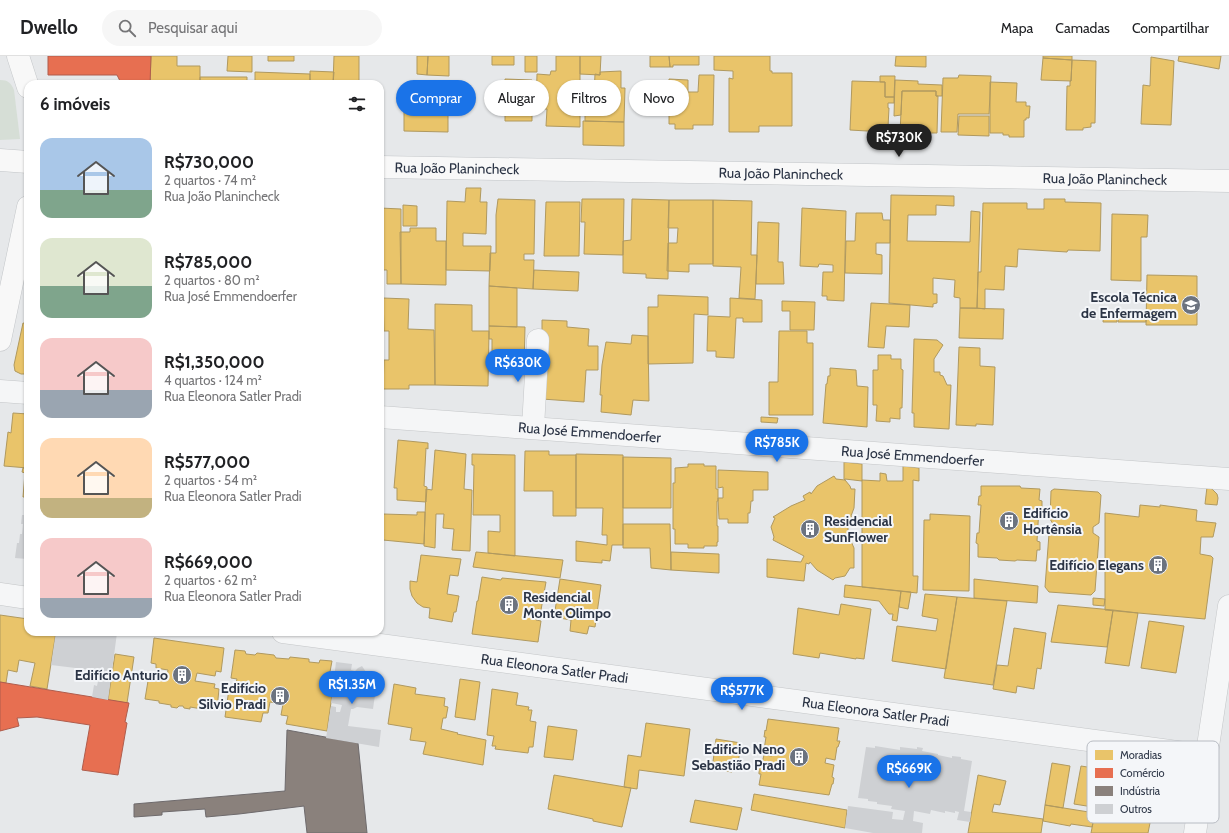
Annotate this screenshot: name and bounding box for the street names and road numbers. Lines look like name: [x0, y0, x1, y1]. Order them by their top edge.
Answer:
street label: Rua João Planincheck: [395, 158, 520, 178]
street label: Rua João Planincheck: [719, 164, 844, 184]
street label: Rua João Planincheck: [1042, 169, 1168, 189]
street label: Rua José Emmendoerfer: [517, 418, 662, 447]
street label: Rua José Emmendoerfer: [841, 442, 985, 470]
street label: Rua Eleonora Satler Pradi: [480, 650, 629, 687]
street label: Rua Eleonora Satler Pradi: [801, 693, 950, 730]

